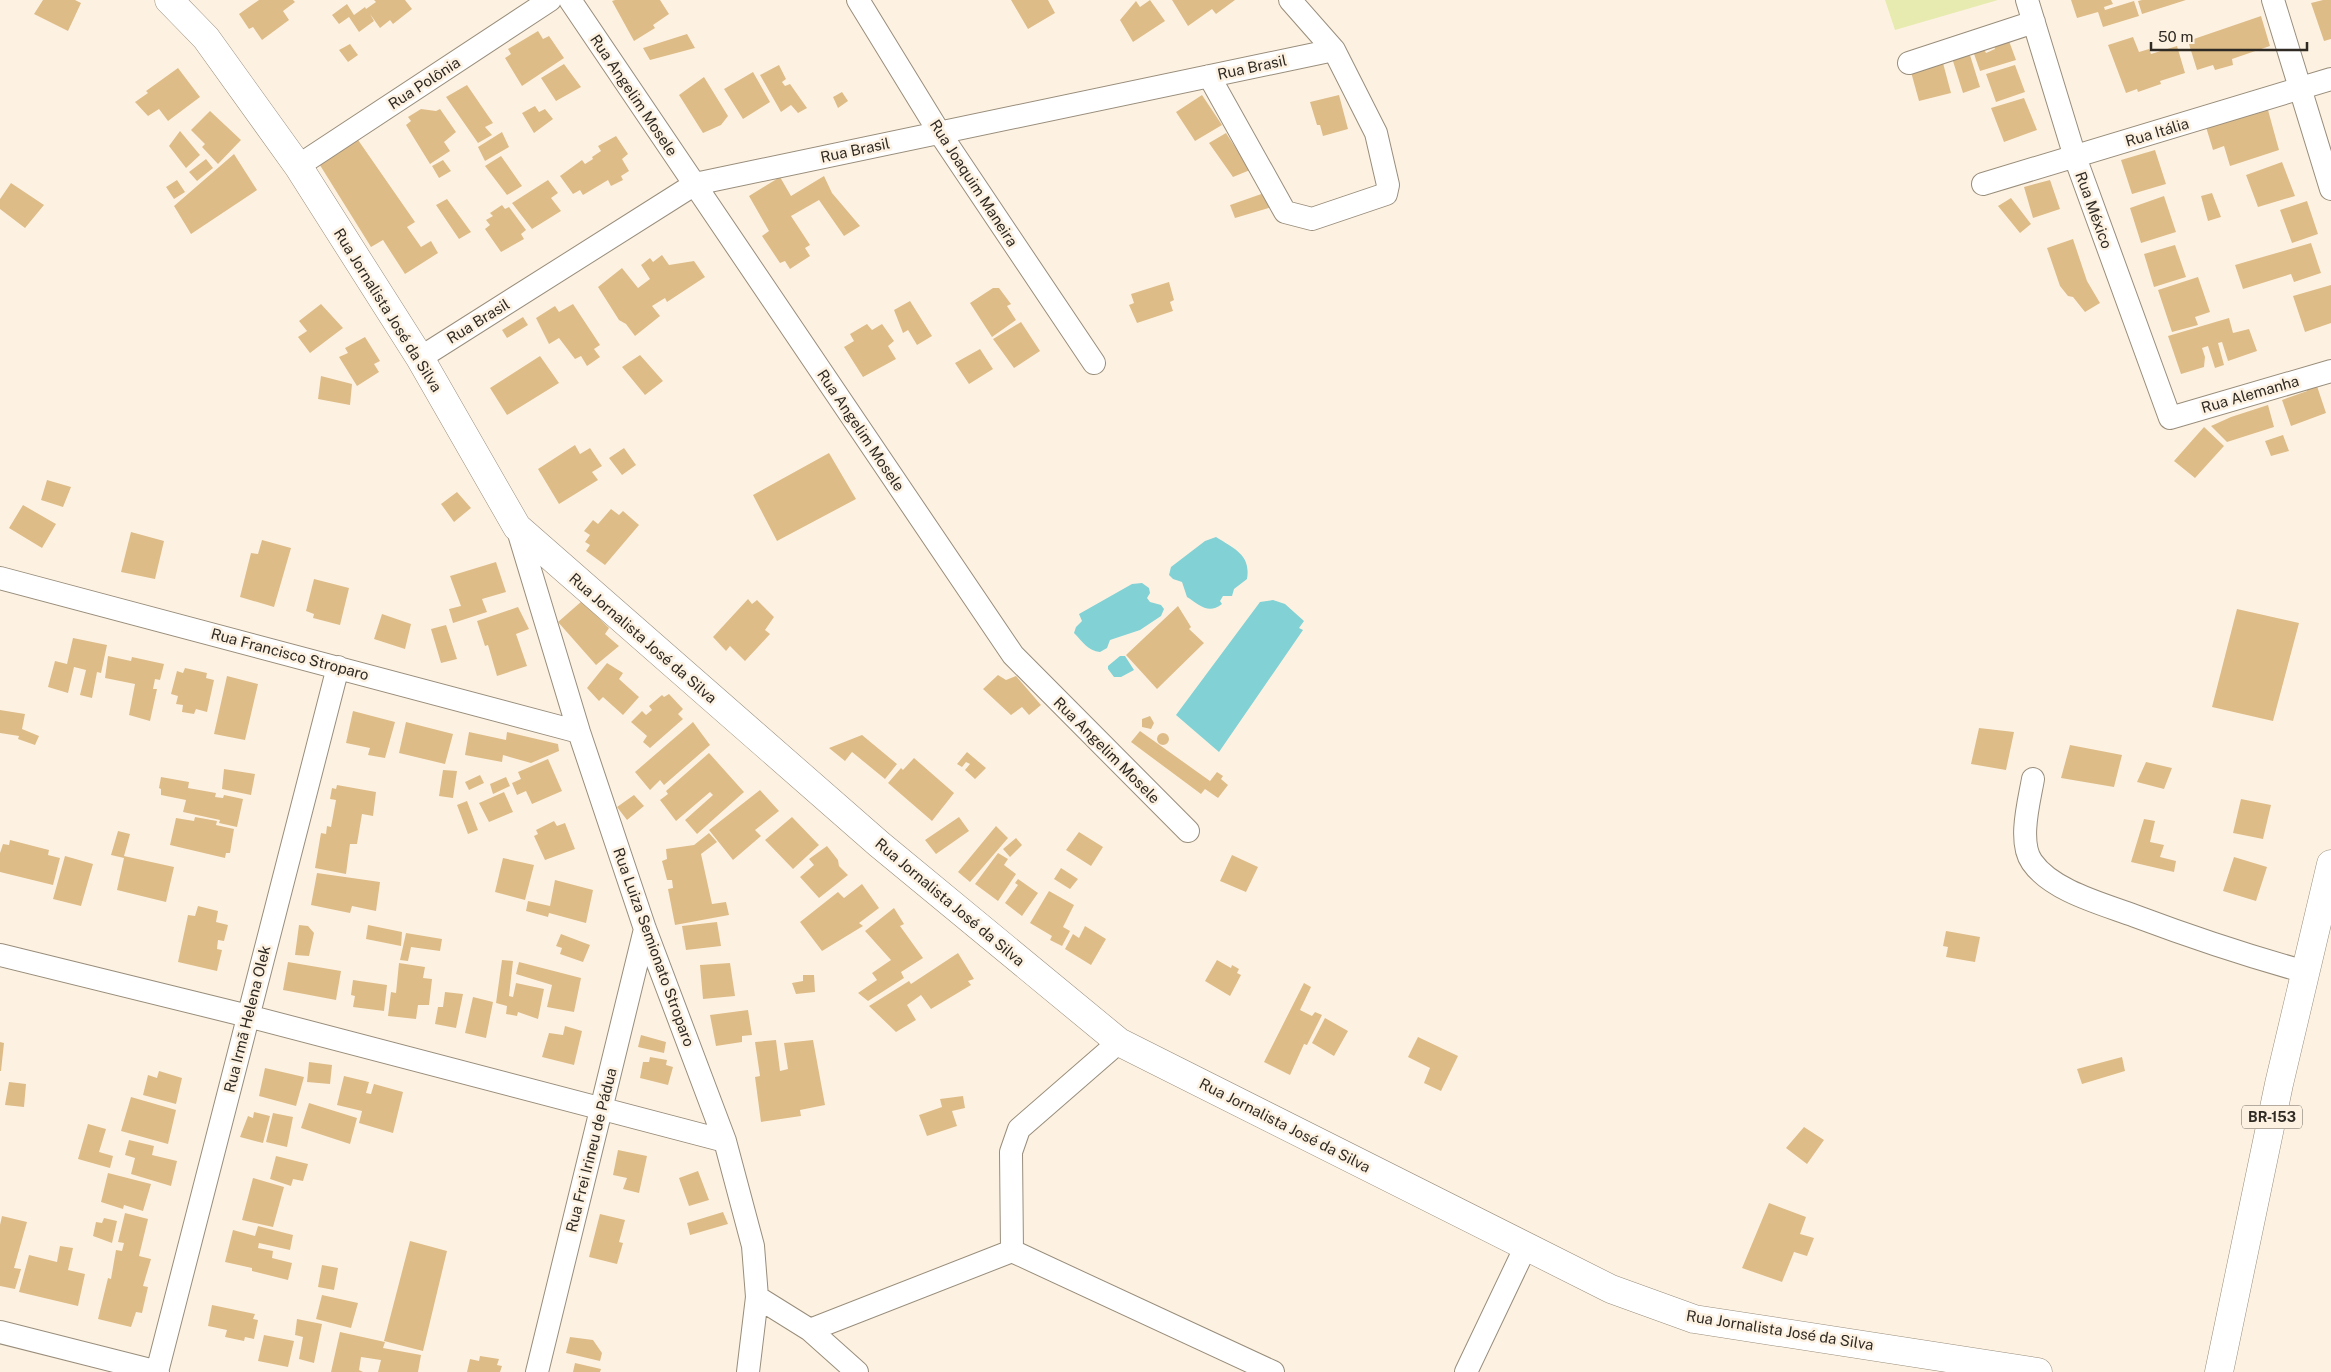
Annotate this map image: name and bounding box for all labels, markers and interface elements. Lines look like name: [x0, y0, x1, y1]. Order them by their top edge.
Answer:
scale bar: [2151, 20, 2307, 52]
text: 50 m: [2158, 28, 2193, 45]
street label: Rua Angelim Mosele: [587, 31, 681, 159]
street label: Rua Brasil: [1216, 51, 1288, 83]
street label: Rua Polônia: [385, 54, 463, 112]
street label: Rua Itália: [2123, 114, 2191, 150]
street label: Rua Joaquim Maneira: [927, 116, 1021, 250]
street label: Rua Brasil: [819, 134, 891, 166]
street label: Rua México: [2072, 169, 2116, 251]
street label: Rua Jornalista José da Silva: [331, 225, 445, 395]
street label: Rua Brasil: [444, 295, 512, 347]
street label: Rua Angelim Mosele: [814, 366, 908, 494]
street label: Rua Alemanha: [2199, 372, 2301, 416]
street label: Rua Jornalista José da Silva: [566, 569, 720, 707]
street label: Rua Francisco Stroparo: [209, 625, 371, 683]
street label: Rua Angelim Mosele: [1050, 693, 1164, 807]
street label: Rua Jornalista José da Silva: [872, 835, 1028, 969]
street label: Rua Luiza Semionato Stroparo: [610, 845, 698, 1049]
street label: Rua Irmã Helena Olek: [221, 944, 273, 1094]
street label: Rua Frei Irineu de Pádua: [562, 1066, 620, 1234]
street label: Rua Jornalista José da Silva: [1197, 1074, 1373, 1176]
road number: BR-153: [2242, 1106, 2302, 1128]
street label: Rua Jornalista José da Silva: [1685, 1307, 1875, 1353]

